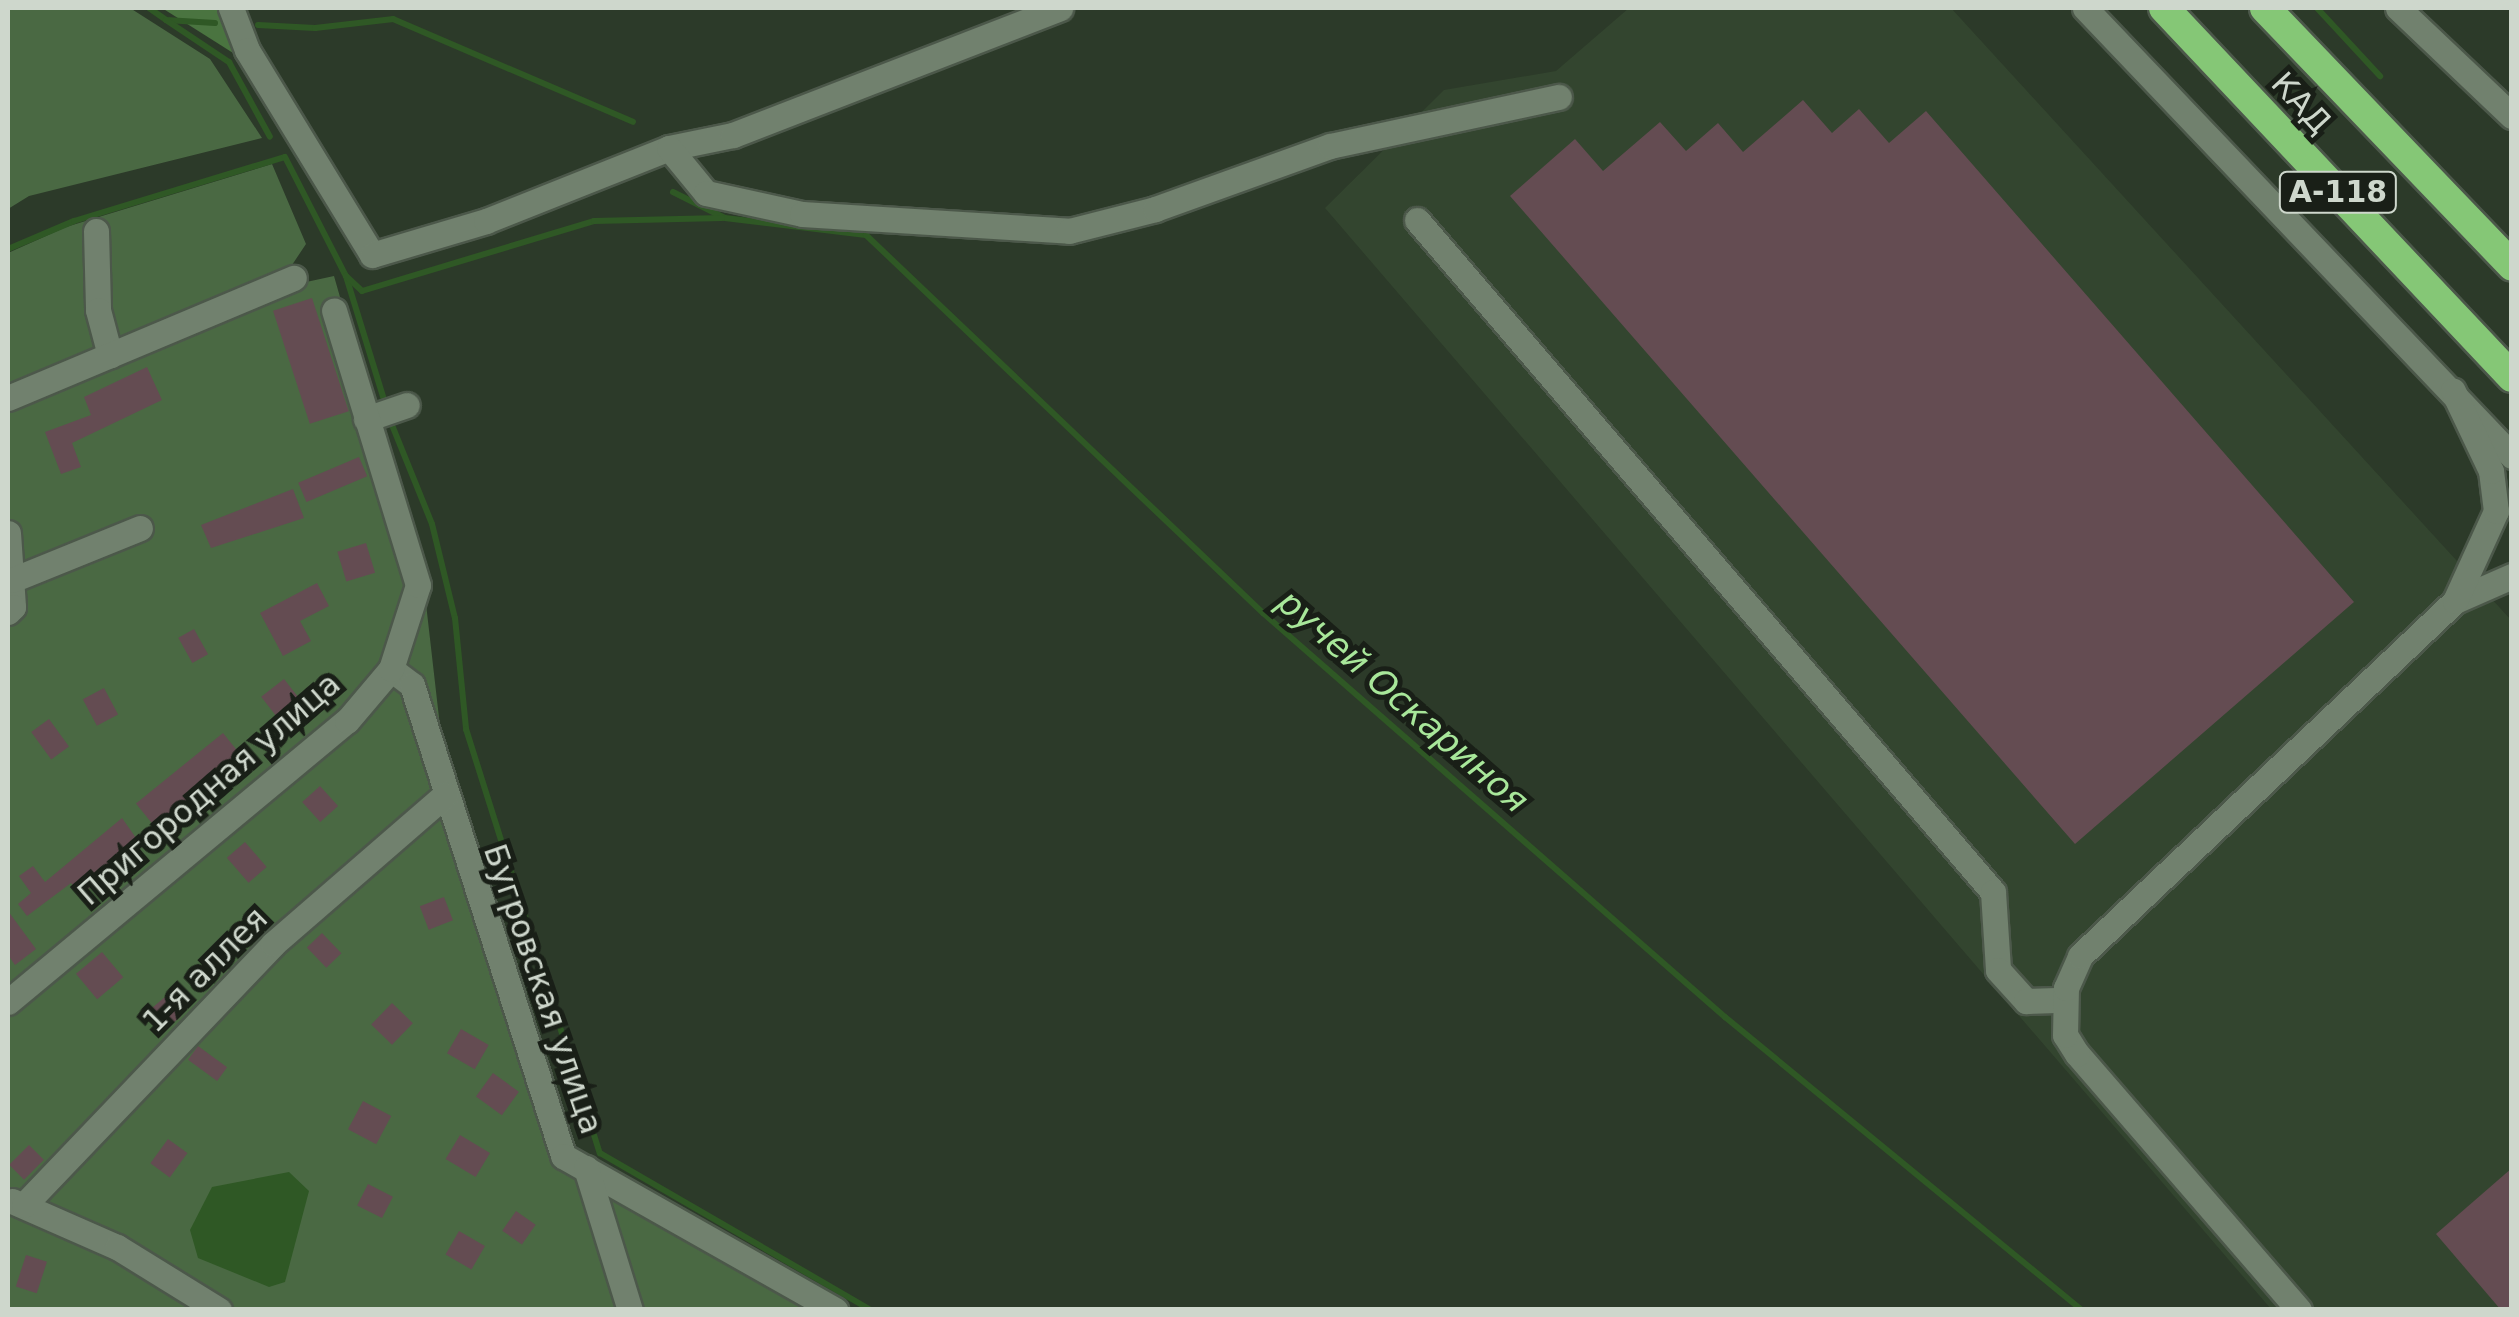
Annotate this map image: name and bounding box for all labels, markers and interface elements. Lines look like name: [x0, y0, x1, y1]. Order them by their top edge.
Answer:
street label: КАД: [2263, 64, 2339, 142]
road number: А-118: [2278, 167, 2398, 217]
water label: ручей Оскариноя: [1269, 581, 1537, 821]
street label: Пригородная улица: [70, 665, 348, 913]
street label: Бугровская улица: [475, 839, 611, 1139]
street label: 1-я аллея: [135, 900, 275, 1040]

